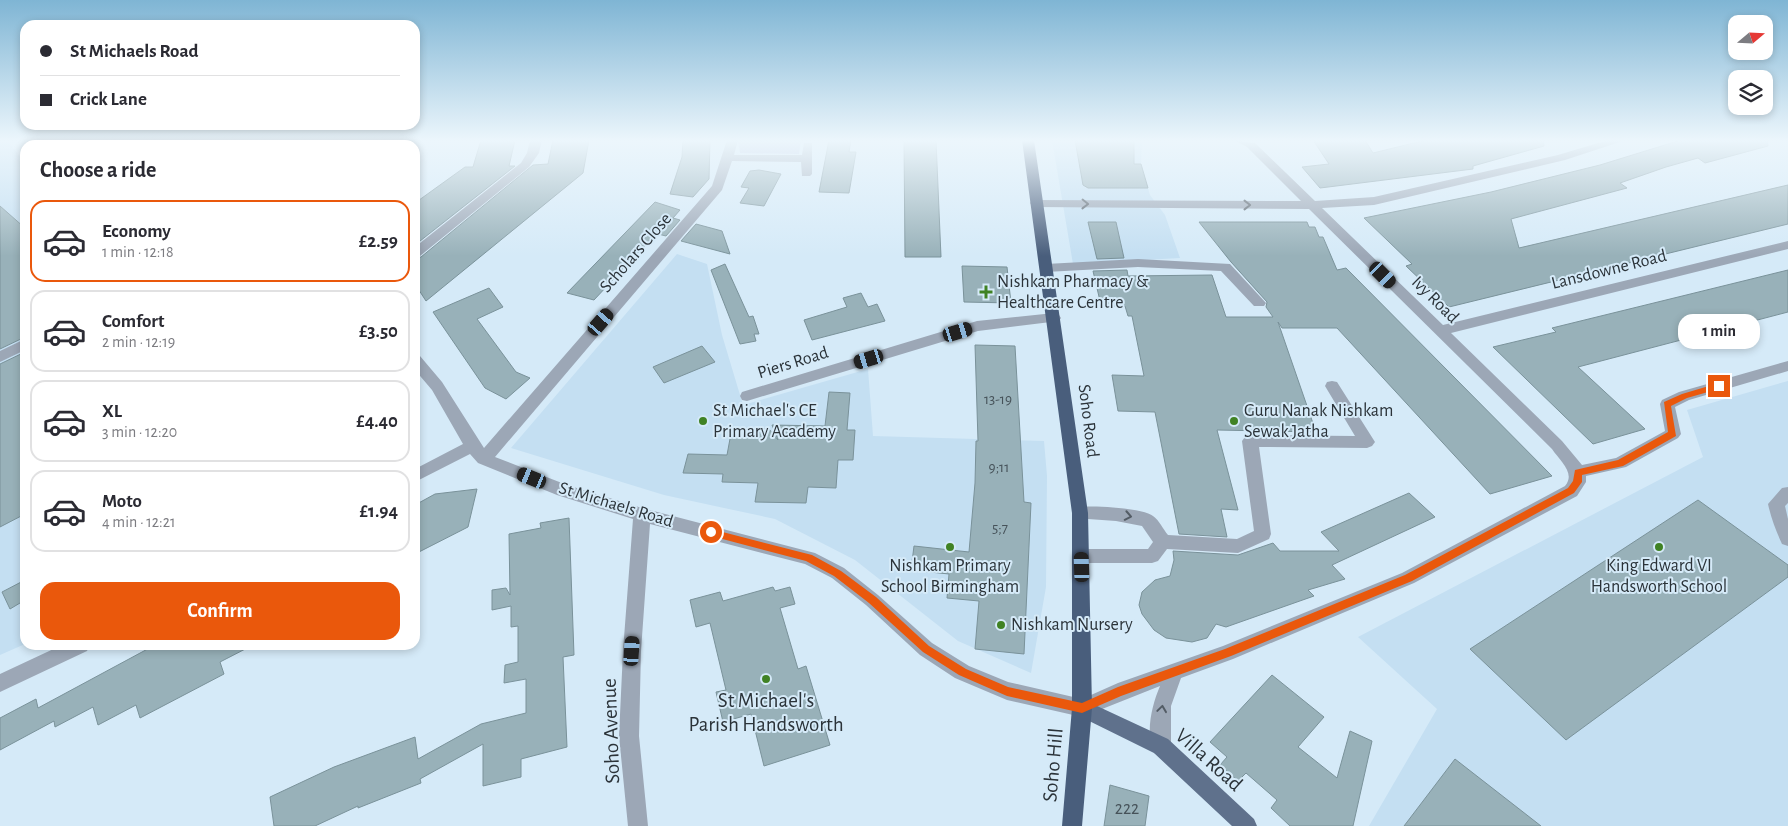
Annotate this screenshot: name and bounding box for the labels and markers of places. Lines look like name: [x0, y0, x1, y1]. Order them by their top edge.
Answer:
place label: Nishkam Pharmacy & Healthcare Centre: [997, 273, 1149, 312]
marker: Nishkam Pharmacy & Healthcare Centre: [979, 285, 993, 299]
place label: St Michael's CE Primary Academy: [713, 402, 836, 441]
place label: Guru Nanak Nishkam Sewak Jatha: [1244, 402, 1393, 441]
marker: St Michael's CE Primary Academy: [697, 415, 709, 427]
marker: Guru Nanak Nishkam Sewak Jatha: [1228, 415, 1240, 427]
marker: Nishkam Primary School Birmingham: [944, 541, 956, 553]
marker: King Edward VI Handsworth School: [1653, 541, 1665, 553]
place label: Nishkam Primary School Birmingham: [881, 557, 1019, 596]
place label: King Edward VI Handsworth School: [1591, 557, 1727, 596]
place label: Nishkam Nursery: [1011, 616, 1133, 634]
marker: Nishkam Nursery: [995, 619, 1007, 631]
marker: St Michael's Parish Handsworth: [760, 673, 772, 685]
place label: St Michael's Parish Handsworth: [688, 690, 844, 735]

